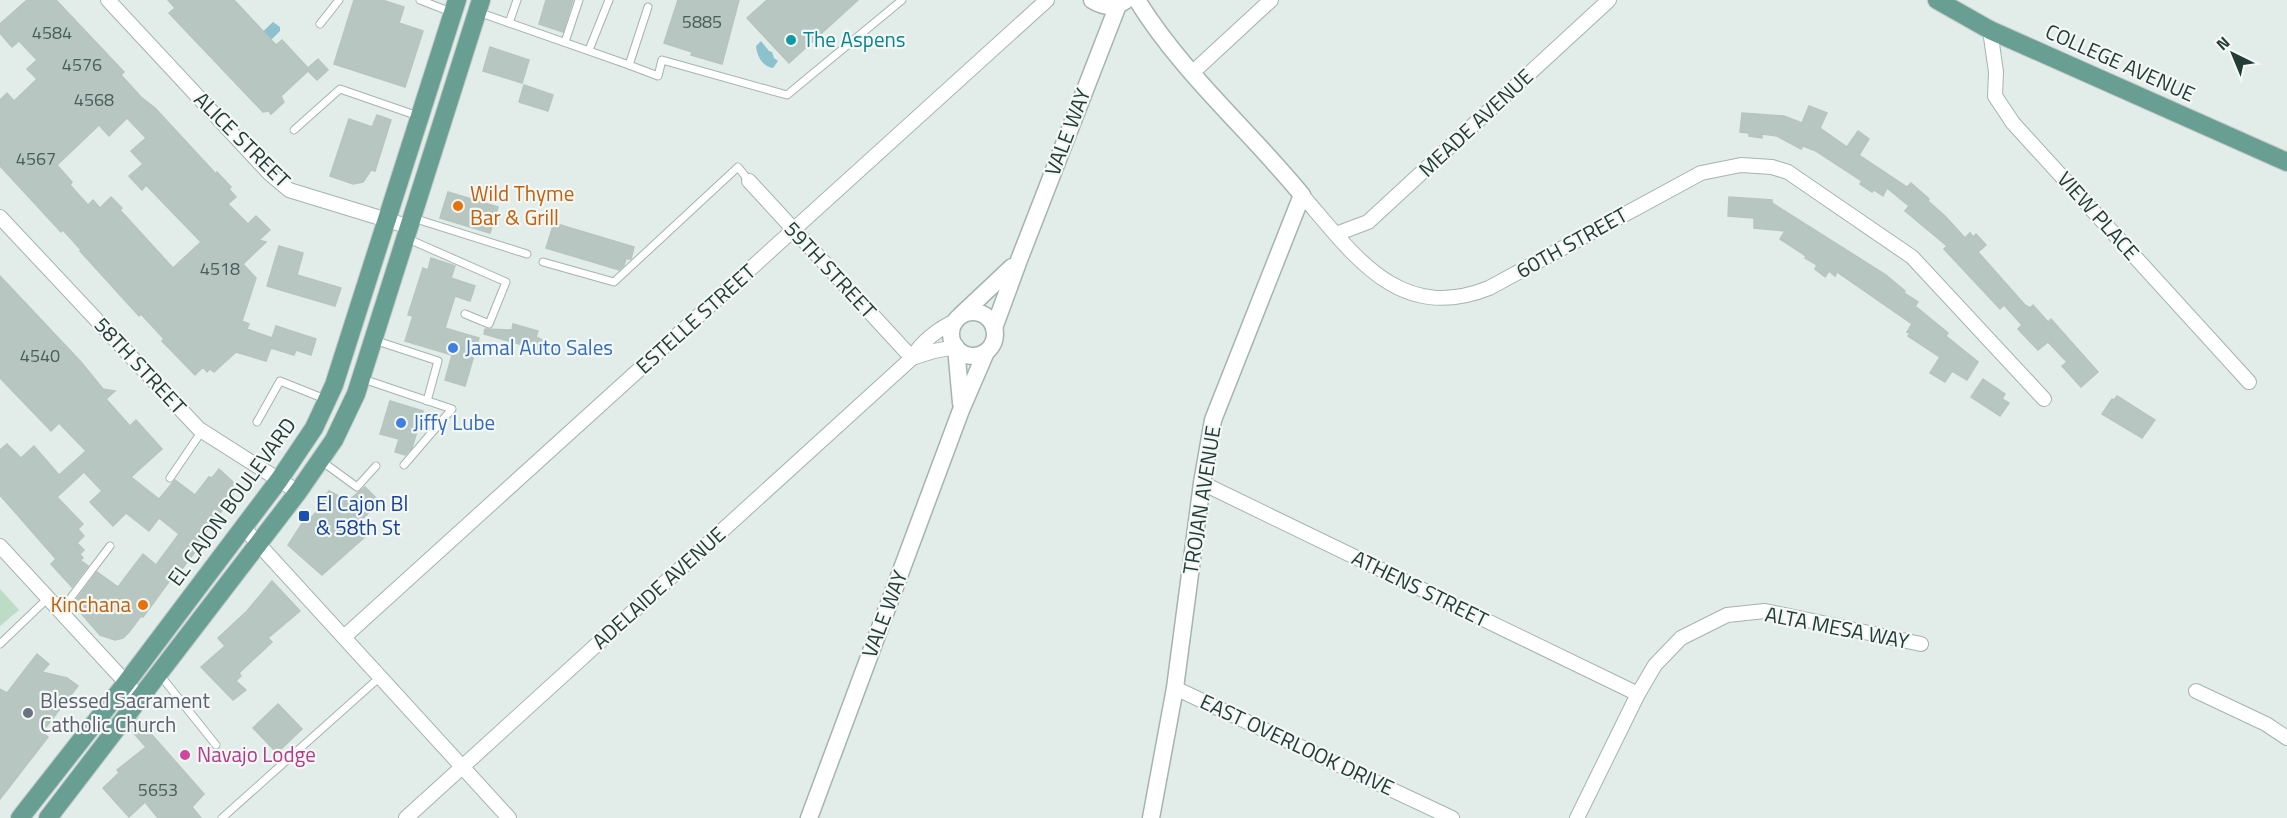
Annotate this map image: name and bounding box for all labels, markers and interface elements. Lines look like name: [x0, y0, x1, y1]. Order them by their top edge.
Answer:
house number: 5885: [682, 8, 722, 35]
street label: COLLEGE AVENUE: [2040, 15, 2200, 109]
house number: 4584: [32, 19, 72, 46]
place label: The Aspens: [803, 23, 906, 55]
north arrow: [2203, 24, 2263, 84]
text: N: [2211, 30, 2235, 56]
marker: The Aspens: [784, 33, 798, 47]
house number: 4576: [62, 51, 102, 78]
street label: MEADE AVENUE: [1411, 61, 1540, 184]
street label: VALE WAY: [1036, 83, 1099, 180]
street label: ALICE STREET: [187, 84, 298, 195]
house number: 4568: [74, 86, 114, 113]
house number: 4567: [16, 145, 56, 172]
street label: VIEW PLACE: [2050, 164, 2147, 267]
place label: Wild Thyme Bar & Grill: [470, 177, 574, 233]
street label: 60TH STREET: [1510, 198, 1633, 286]
marker: Wild Thyme Bar & Grill: [451, 199, 465, 213]
street label: 59TH STREET: [777, 213, 884, 325]
house number: 4518: [200, 255, 240, 282]
street label: ESTELLE STREET: [628, 256, 762, 381]
street label: 58TH STREET: [87, 309, 194, 421]
place label: Jamal Auto Sales: [465, 331, 613, 363]
marker: Jamal Auto Sales: [446, 341, 460, 355]
house number: 4540: [20, 342, 60, 369]
place label: Jiffy Lube: [413, 406, 495, 438]
street label: EL CAJON BOULEVARD: [159, 410, 303, 592]
marker: Jiffy Lube: [394, 416, 408, 430]
street label: TROJAN AVENUE: [1173, 423, 1229, 576]
place label: El Cajon Bl & 58th St: [316, 487, 408, 543]
marker: El Cajon Bl & 58th St: [297, 509, 311, 523]
street label: ADELAIDE AVENUE: [584, 518, 732, 656]
street label: ATHENS STREET: [1347, 541, 1494, 635]
street label: VALE WAY: [853, 565, 916, 662]
place label: Kinchana: [50, 588, 131, 620]
street label: ALTA MESA WAY: [1762, 597, 1913, 657]
marker: Kinchana: [136, 598, 150, 612]
place label: Blessed Sacrament Catholic Church: [40, 684, 210, 740]
street label: EAST OVERLOOK DRIVE: [1195, 685, 1400, 803]
marker: Blessed Sacrament Catholic Church: [21, 706, 35, 720]
place label: Navajo Lodge: [197, 738, 316, 770]
marker: Navajo Lodge: [178, 748, 192, 762]
house number: 5653: [138, 776, 178, 803]

